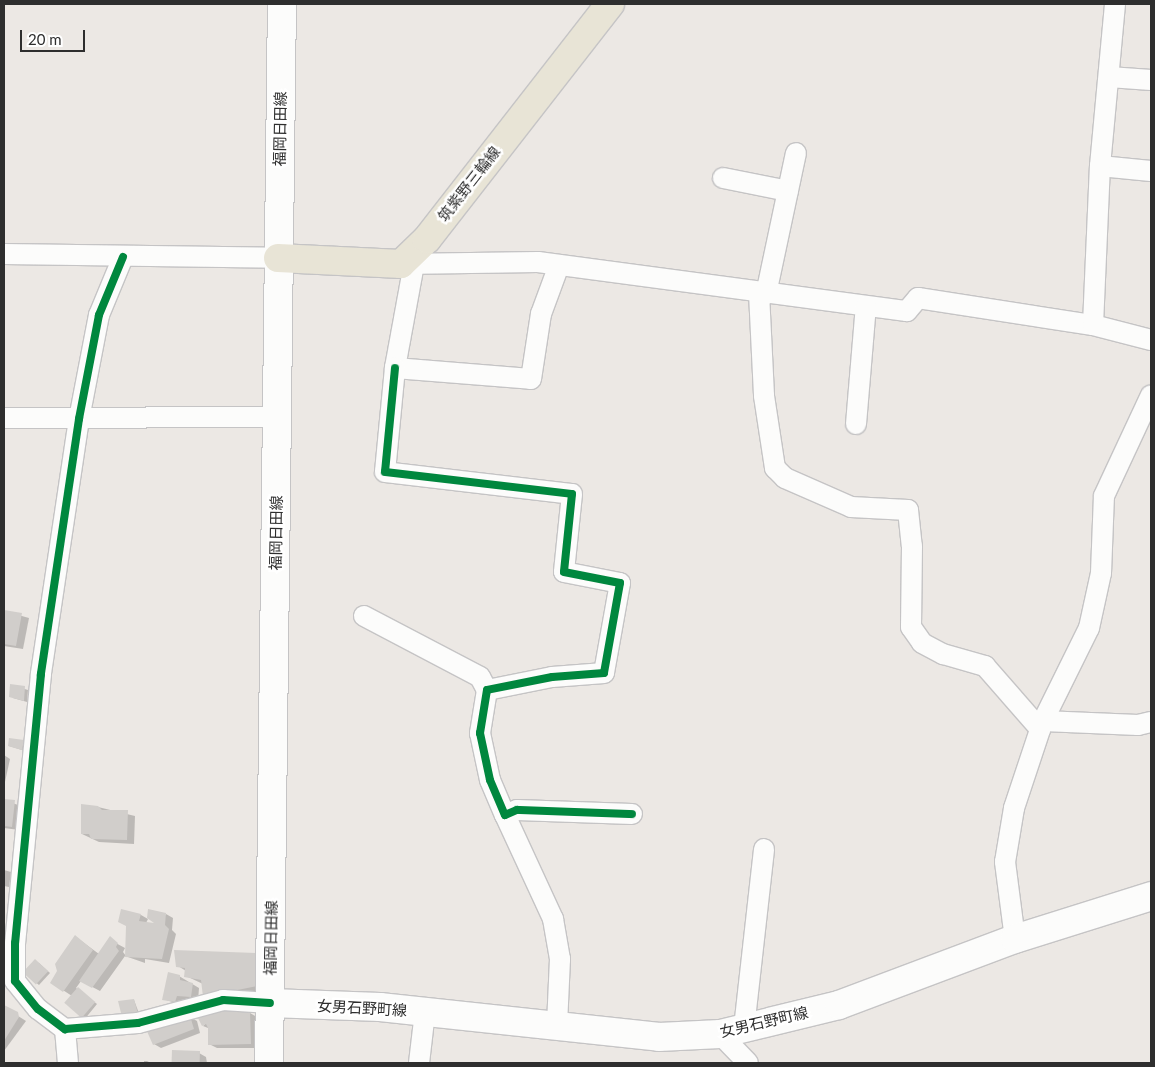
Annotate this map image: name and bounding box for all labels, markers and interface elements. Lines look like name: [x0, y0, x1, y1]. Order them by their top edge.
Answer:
scale bar: [22, 20, 88, 52]
text: 20 m: [28, 30, 62, 48]
street label: 福岡日田線: [270, 91, 290, 167]
street label: 筑紫野三輪線: [434, 143, 504, 225]
street label: 福岡日田線: [266, 495, 286, 571]
street label: 福岡日田線: [261, 900, 281, 976]
street label: 女男石野町線: [317, 997, 407, 1019]
street label: 女男石野町線: [718, 1003, 810, 1041]

